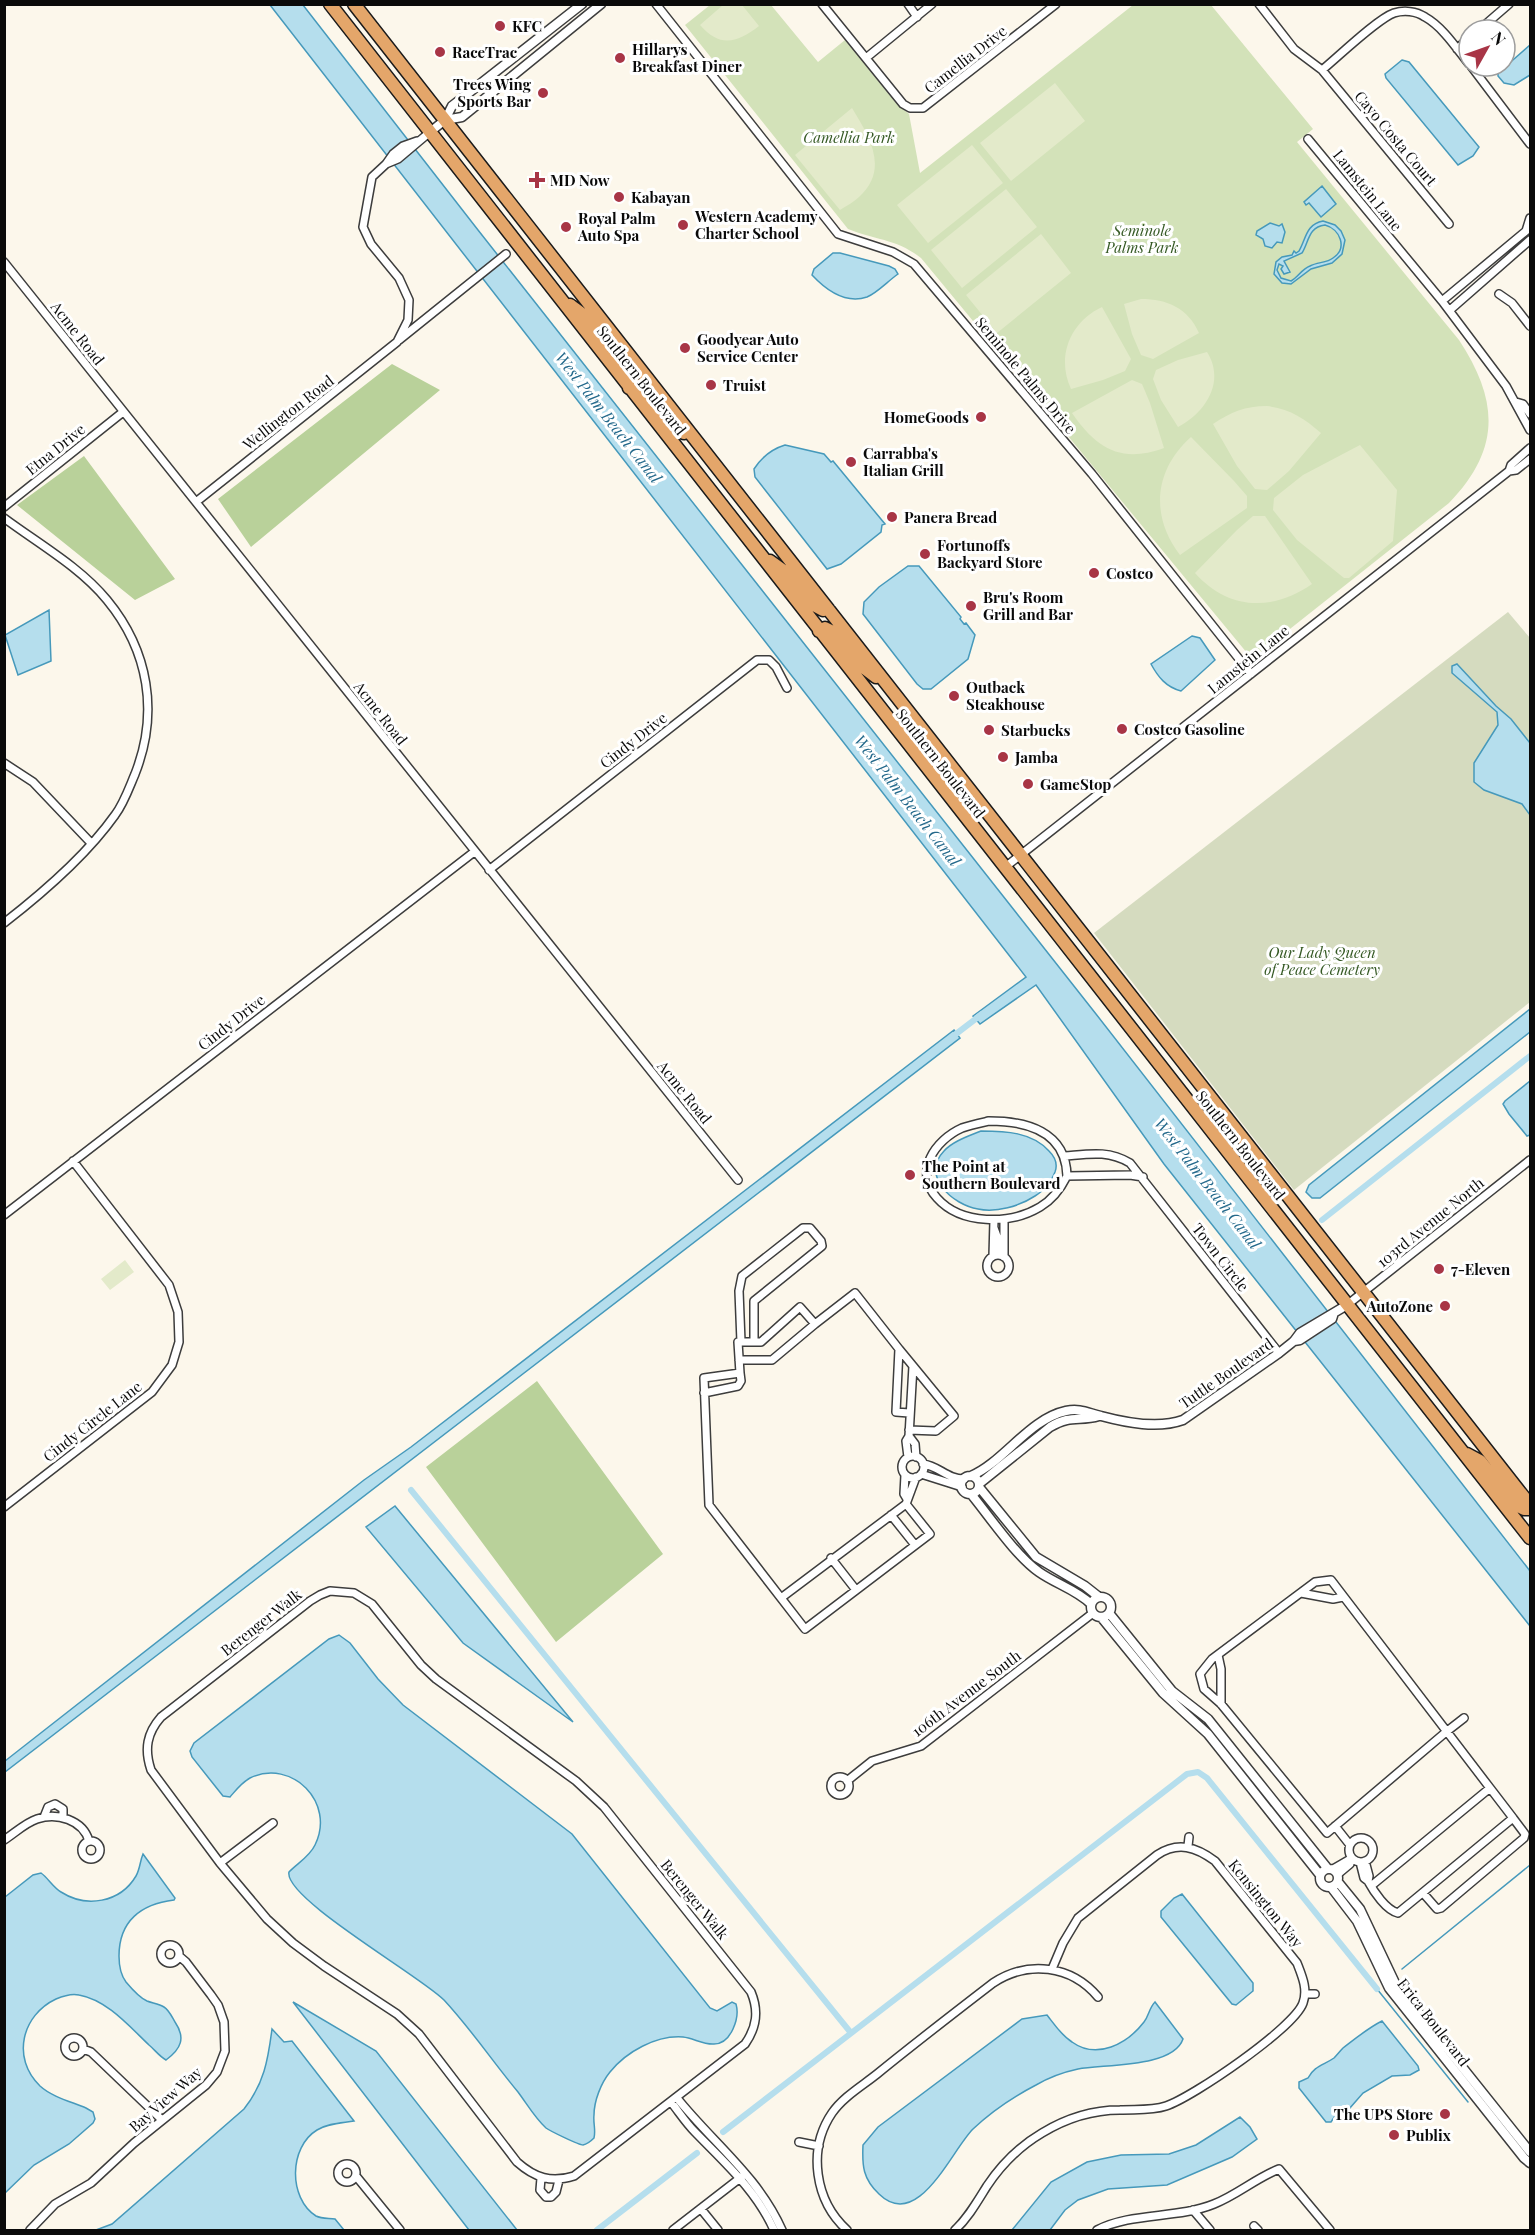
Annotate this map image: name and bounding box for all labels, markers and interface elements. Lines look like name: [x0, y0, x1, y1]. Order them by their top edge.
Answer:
place label: KFC: [512, 16, 542, 36]
north arrow: [1457, 18, 1517, 78]
marker: KFC: [493, 19, 507, 33]
street label: Camellia Drive: [920, 21, 1010, 97]
text: N: [1487, 27, 1511, 50]
place label: Hillarys Breakfast Diner: [632, 39, 742, 76]
place label: RaceTrac: [452, 42, 518, 62]
marker: RaceTrac: [433, 45, 447, 59]
marker: Hillarys Breakfast Diner: [613, 51, 627, 65]
place label: Trees Wing Sports Bar: [453, 74, 532, 111]
marker: Trees Wing Sports Bar: [536, 86, 550, 100]
street label: Cayo Costa Court: [1350, 86, 1442, 190]
park label: Camellia Park: [803, 127, 895, 147]
street label: Lamstein Lane: [1329, 145, 1407, 235]
place label: MD Now: [550, 170, 610, 190]
marker: MD Now: [528, 171, 546, 189]
place label: Kabayan: [631, 187, 691, 207]
marker: Kabayan: [612, 190, 626, 204]
place label: Western Academy Charter School: [694, 206, 818, 243]
place label: Royal Palm Auto Spa: [577, 208, 656, 245]
marker: Western Academy Charter School: [676, 218, 690, 232]
marker: Royal Palm Auto Spa: [559, 220, 573, 234]
park label: Seminole Palms Park: [1105, 220, 1179, 257]
street label: Acme Road: [46, 296, 109, 369]
street label: Seminole Palms Drive: [971, 312, 1081, 438]
street label: Southern Boulevard: [593, 321, 691, 439]
place label: Goodyear Auto Service Center: [697, 329, 799, 366]
marker: Goodyear Auto Service Center: [678, 341, 692, 355]
water label: West Palm Beach Canal: [551, 347, 667, 487]
street label: Wellington Road: [238, 370, 338, 454]
place label: Truist: [723, 375, 767, 395]
marker: Truist: [704, 378, 718, 392]
place label: HomeGoods: [884, 407, 969, 427]
marker: HomeGoods: [974, 410, 988, 424]
street label: Etna Drive: [21, 419, 89, 479]
place label: Carrabba's Italian Grill: [863, 443, 944, 480]
marker: Carrabba's Italian Grill: [844, 455, 858, 469]
place label: Panera Bread: [904, 507, 997, 527]
marker: Panera Bread: [885, 510, 899, 524]
place label: Fortunoffs Backyard Store: [937, 535, 1043, 572]
marker: Fortunoffs Backyard Store: [918, 547, 932, 561]
place label: Costco: [1106, 563, 1153, 583]
marker: Costco: [1087, 566, 1101, 580]
place label: Bru's Room Grill and Bar: [983, 587, 1073, 624]
marker: Bru's Room Grill and Bar: [964, 599, 978, 613]
street label: Lamstein Lane: [1203, 620, 1293, 698]
street label: Acme Road: [349, 676, 412, 749]
place label: Outback Steakhouse: [966, 677, 1045, 714]
marker: Outback Steakhouse: [947, 689, 961, 703]
street label: Southern Boulevard: [892, 704, 990, 822]
street label: Cindy Drive: [595, 707, 671, 773]
place label: Costco Gasoline: [1134, 719, 1245, 739]
place label: Starbucks: [1001, 720, 1071, 740]
marker: Costco Gasoline: [1115, 722, 1129, 736]
marker: Starbucks: [982, 723, 996, 737]
water label: West Palm Beach Canal: [850, 730, 966, 870]
place label: Jamba: [1014, 747, 1058, 767]
marker: Jamba: [996, 750, 1010, 764]
place label: GameStop: [1040, 774, 1111, 794]
marker: GameStop: [1021, 777, 1035, 791]
park label: Our Lady Queen of Peace Cemetery: [1264, 942, 1380, 979]
street label: Cindy Drive: [193, 989, 269, 1055]
street label: Acme Road: [653, 1056, 717, 1128]
street label: Southern Boulevard: [1192, 1086, 1290, 1204]
water label: West Palm Beach Canal: [1150, 1113, 1266, 1253]
place label: The Point at Southern Boulevard: [922, 1156, 1060, 1193]
marker: The Point at Southern Boulevard: [903, 1168, 917, 1182]
street label: 103rd Avenue North: [1372, 1173, 1488, 1271]
street label: Town Circle: [1188, 1219, 1254, 1295]
place label: 7-Eleven: [1451, 1259, 1511, 1279]
marker: 7-Eleven: [1432, 1262, 1446, 1276]
place label: AutoZone: [1366, 1296, 1433, 1316]
marker: AutoZone: [1438, 1299, 1452, 1313]
street label: Tuttle Boulevard: [1175, 1333, 1277, 1413]
street label: Cindy Circle Lane: [39, 1376, 145, 1466]
street label: Berenger Walk: [216, 1584, 306, 1660]
street label: 106th Avenue South: [907, 1645, 1025, 1741]
street label: Berenger Walk: [657, 1855, 734, 1944]
street label: Kensington Way: [1224, 1855, 1308, 1951]
street label: Erica Boulevard: [1393, 1974, 1475, 2070]
street label: Bay View Way: [124, 2062, 206, 2136]
place label: The UPS Store: [1334, 2104, 1433, 2124]
marker: The UPS Store: [1438, 2107, 1452, 2121]
place label: Publix: [1406, 2125, 1452, 2145]
marker: Publix: [1387, 2128, 1401, 2142]

